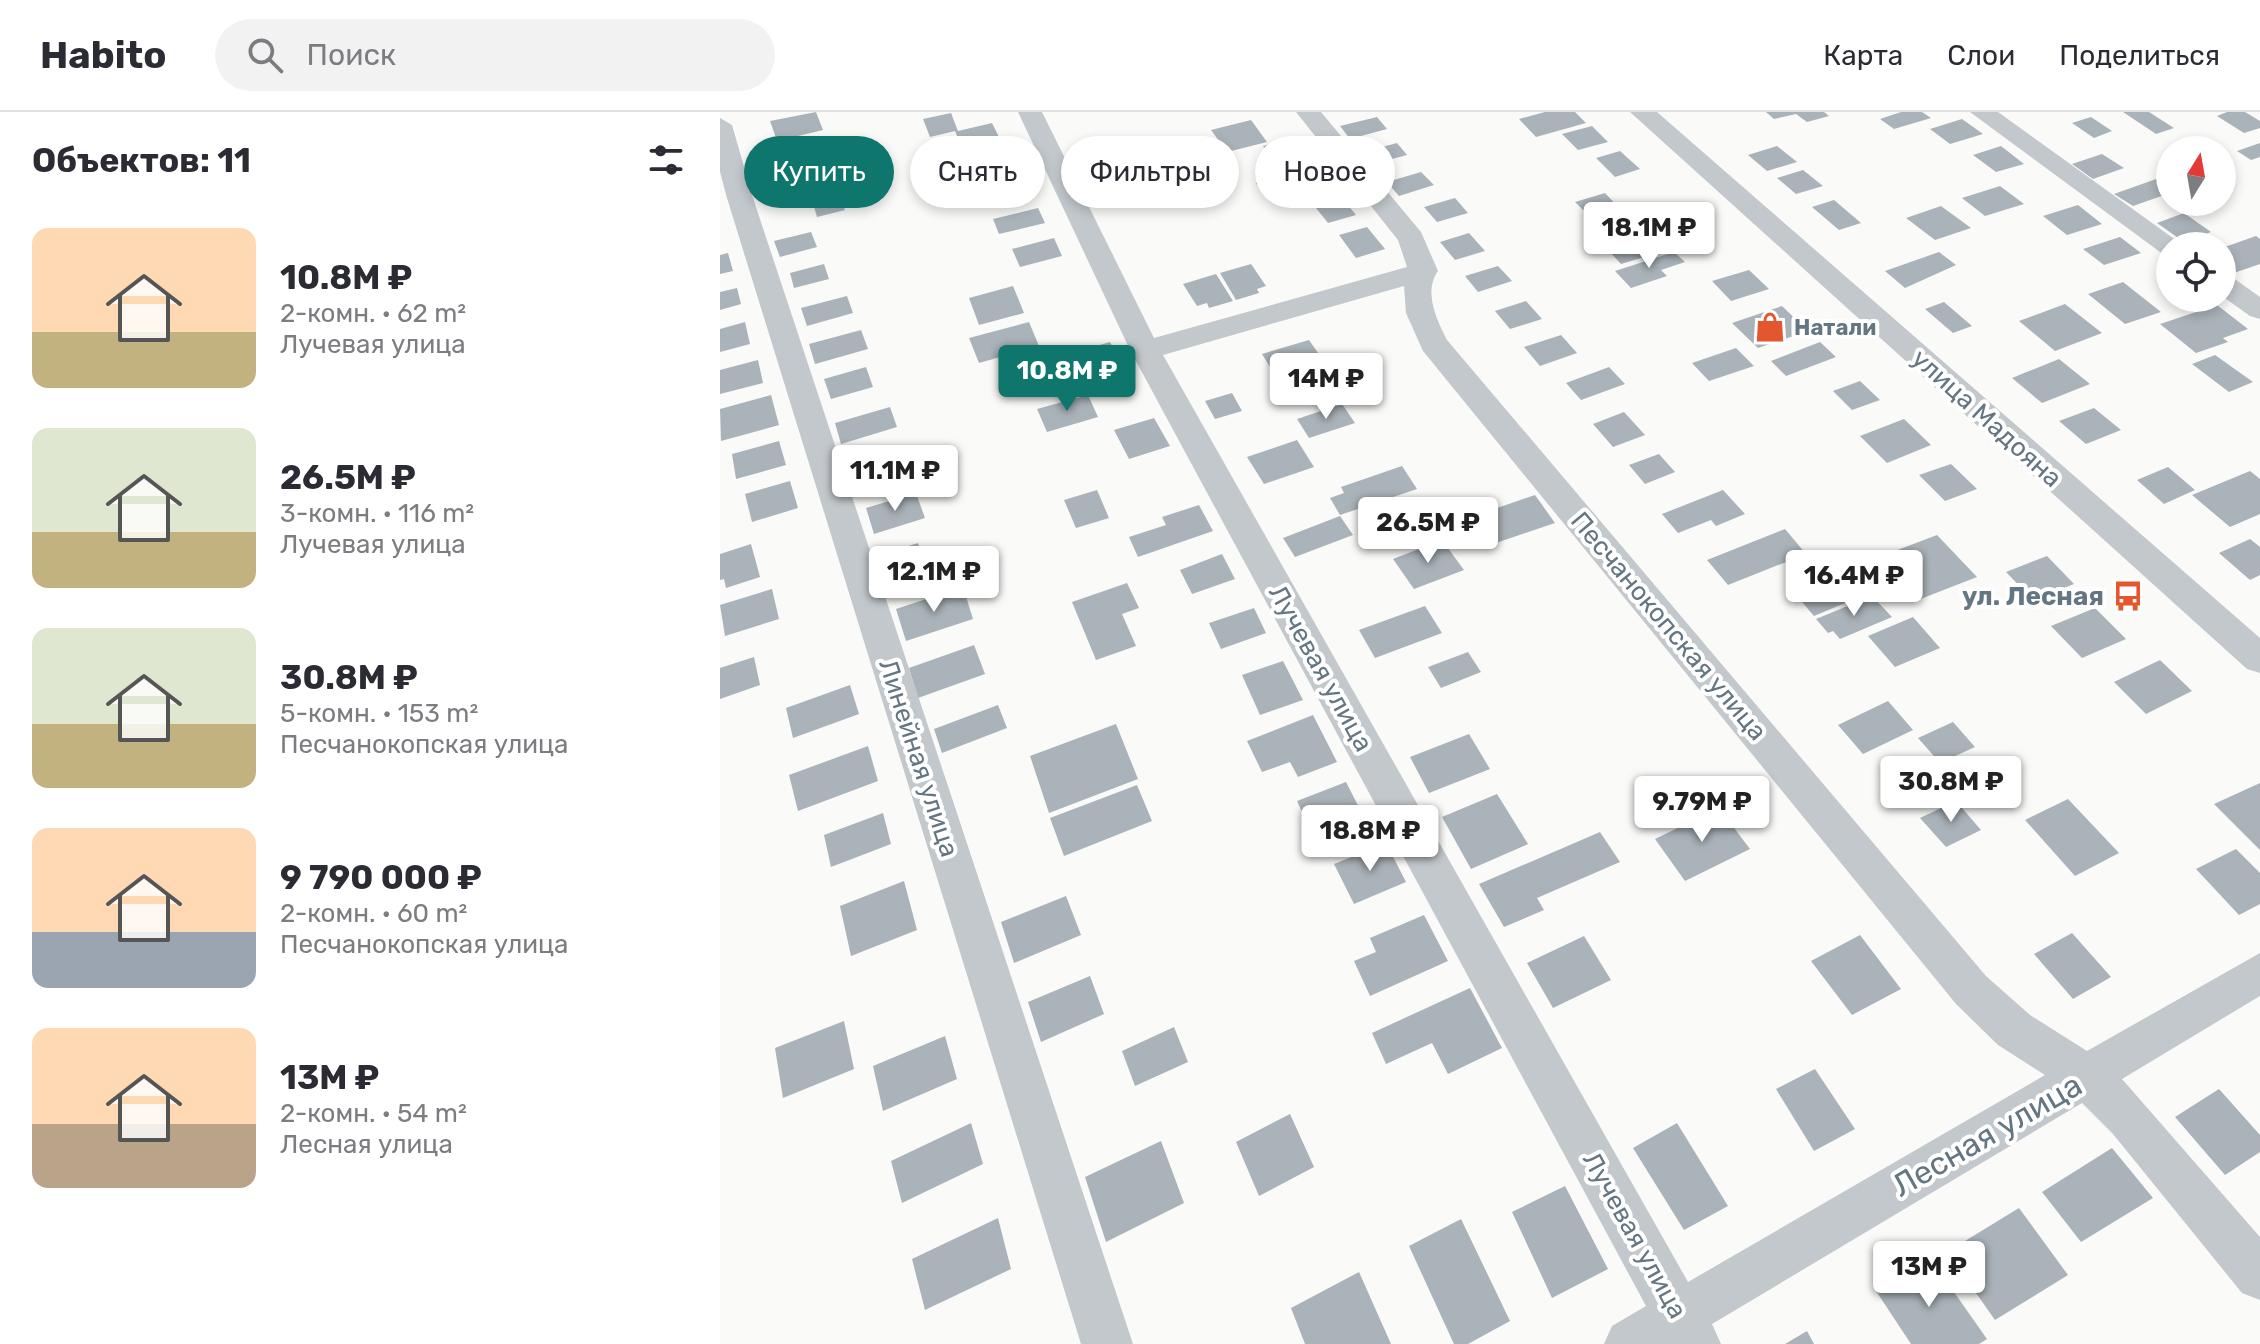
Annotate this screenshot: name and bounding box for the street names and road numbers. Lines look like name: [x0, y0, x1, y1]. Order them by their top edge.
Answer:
street label: улица Мадояна: [1905, 343, 2068, 494]
street label: Песчанокопская улица: [1564, 506, 1773, 747]
street label: Лучевая улица: [1262, 580, 1379, 757]
street label: Линейная улица: [872, 655, 965, 861]
street label: Лесная улица: [1885, 1065, 2089, 1205]
street label: Лучевая улица: [1576, 1147, 1693, 1324]

